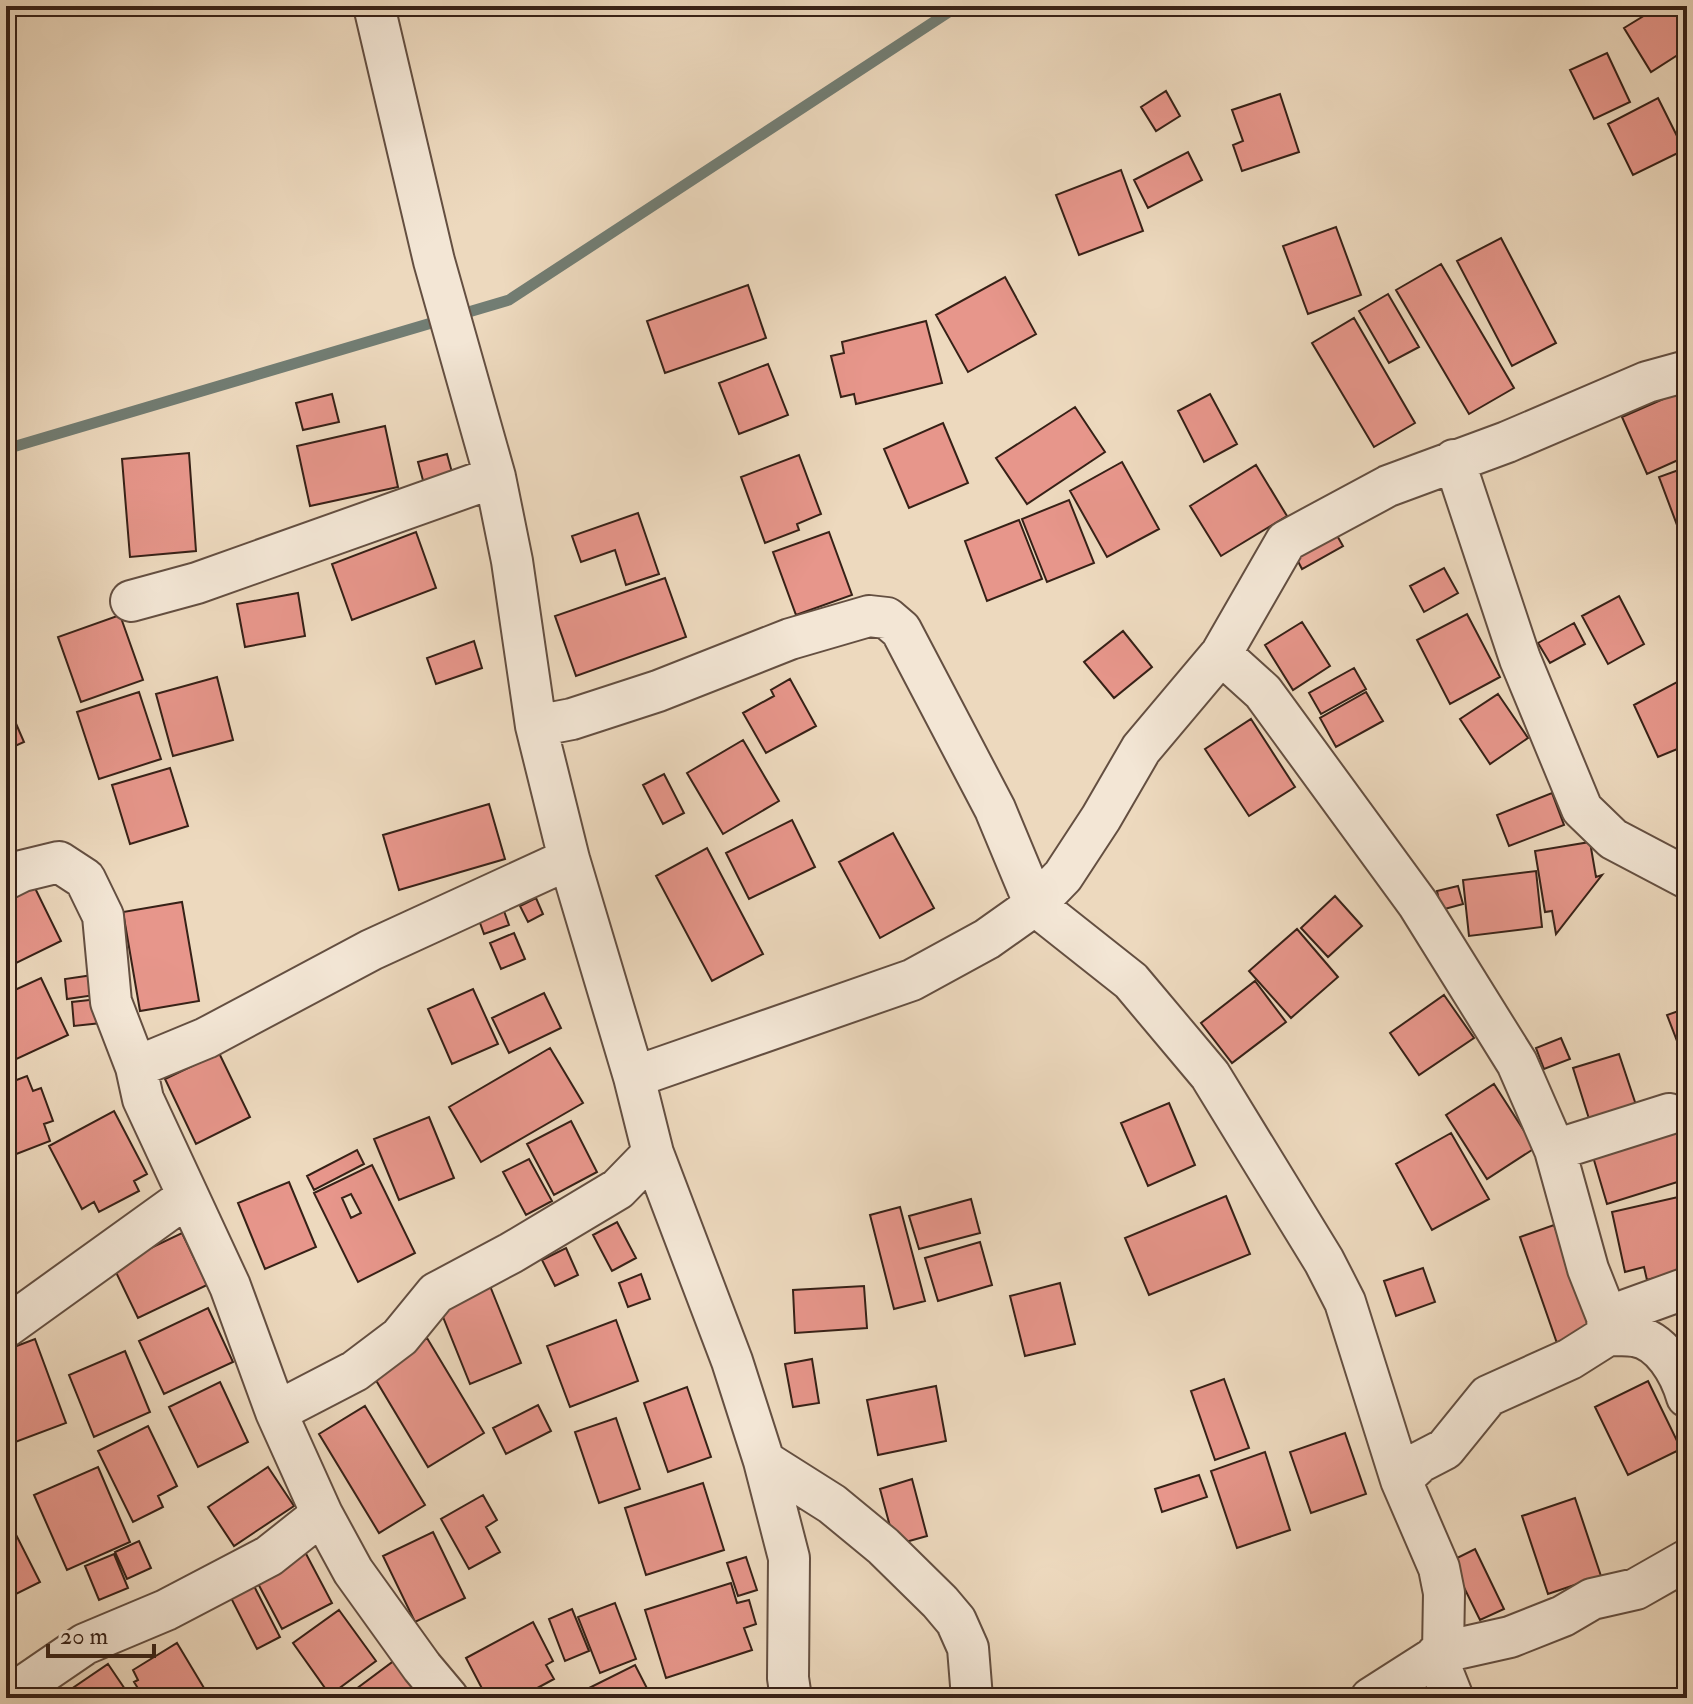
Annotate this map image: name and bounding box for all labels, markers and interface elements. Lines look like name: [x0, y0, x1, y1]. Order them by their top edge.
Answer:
scale bar: [48, 1608, 154, 1658]
text: 20 m: [60, 1621, 109, 1652]

